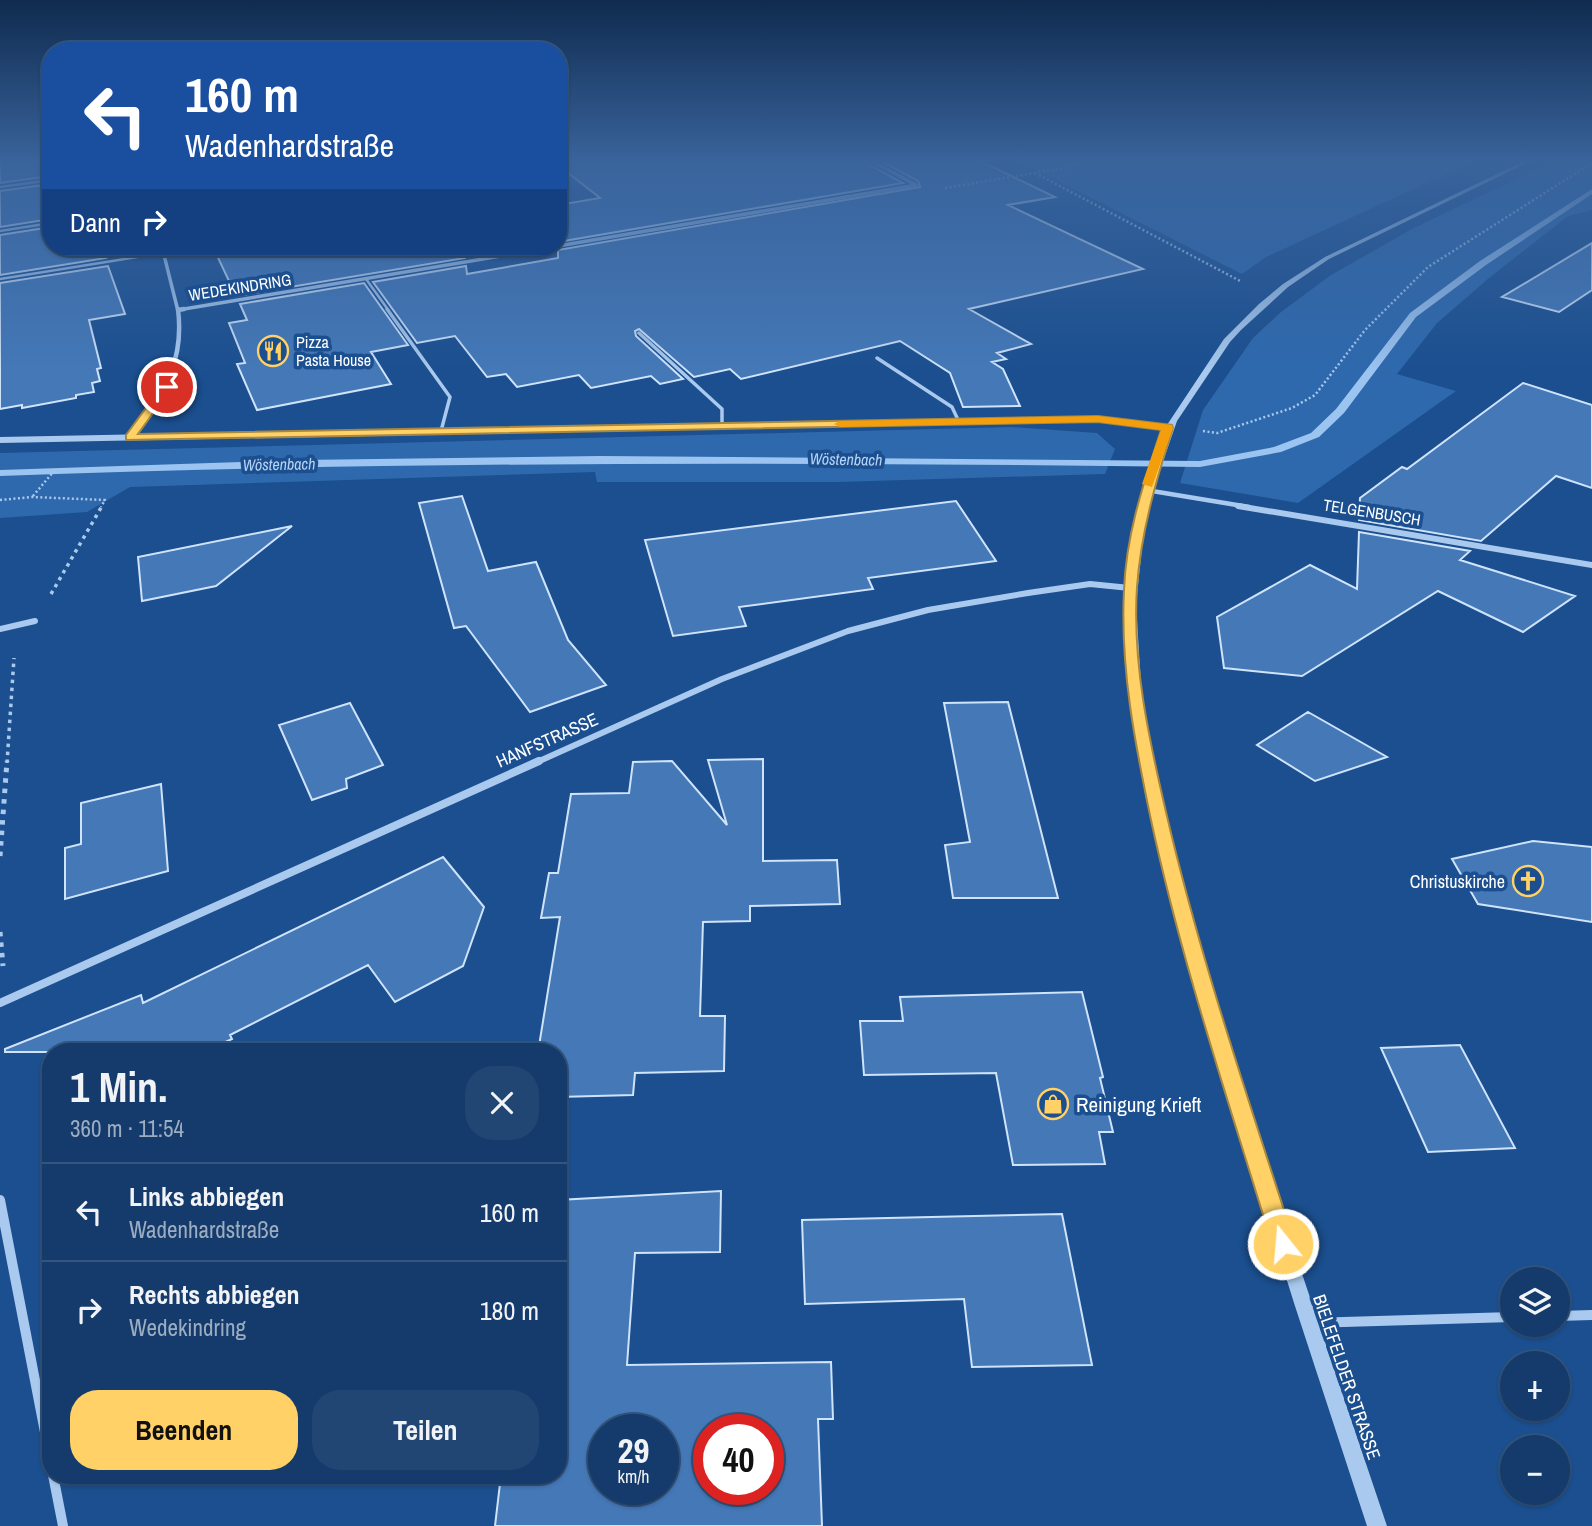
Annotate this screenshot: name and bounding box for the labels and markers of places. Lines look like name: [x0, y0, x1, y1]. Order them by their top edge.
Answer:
place label: Pizza Pasta House: [296, 331, 371, 371]
restaurant icon: Pizza Pasta House: [256, 334, 290, 368]
pin: [137, 357, 197, 417]
church icon: Christuskirche: [1511, 864, 1545, 898]
place label: Christuskirche: [1410, 869, 1505, 894]
shop icon: Reinigung Krieft: [1036, 1087, 1070, 1121]
place label: Reinigung Krieft: [1076, 1090, 1202, 1119]

